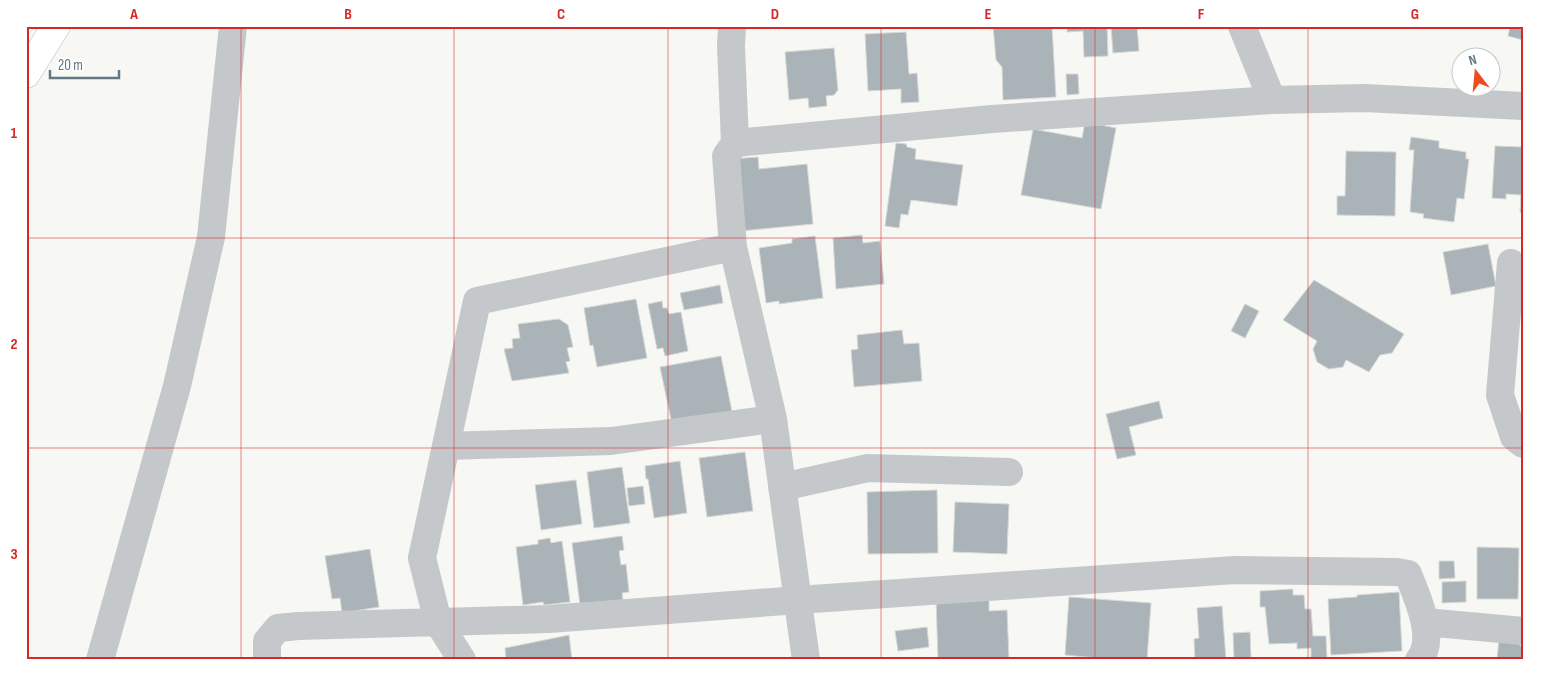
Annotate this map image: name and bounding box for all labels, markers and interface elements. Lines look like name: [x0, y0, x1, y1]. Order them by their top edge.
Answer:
text: A: [129, 5, 138, 24]
text: B: [344, 5, 352, 24]
text: C: [557, 5, 565, 24]
text: D: [771, 5, 779, 24]
text: E: [985, 5, 992, 24]
text: F: [1198, 5, 1205, 24]
text: G: [1411, 5, 1419, 24]
scale bar: [50, 48, 119, 80]
north arrow: [1452, 48, 1502, 98]
text: N: [1467, 51, 1478, 69]
text: 20 m: [58, 56, 83, 75]
text: 1: [11, 124, 18, 143]
text: 2: [10, 335, 18, 354]
text: 3: [10, 545, 18, 564]

